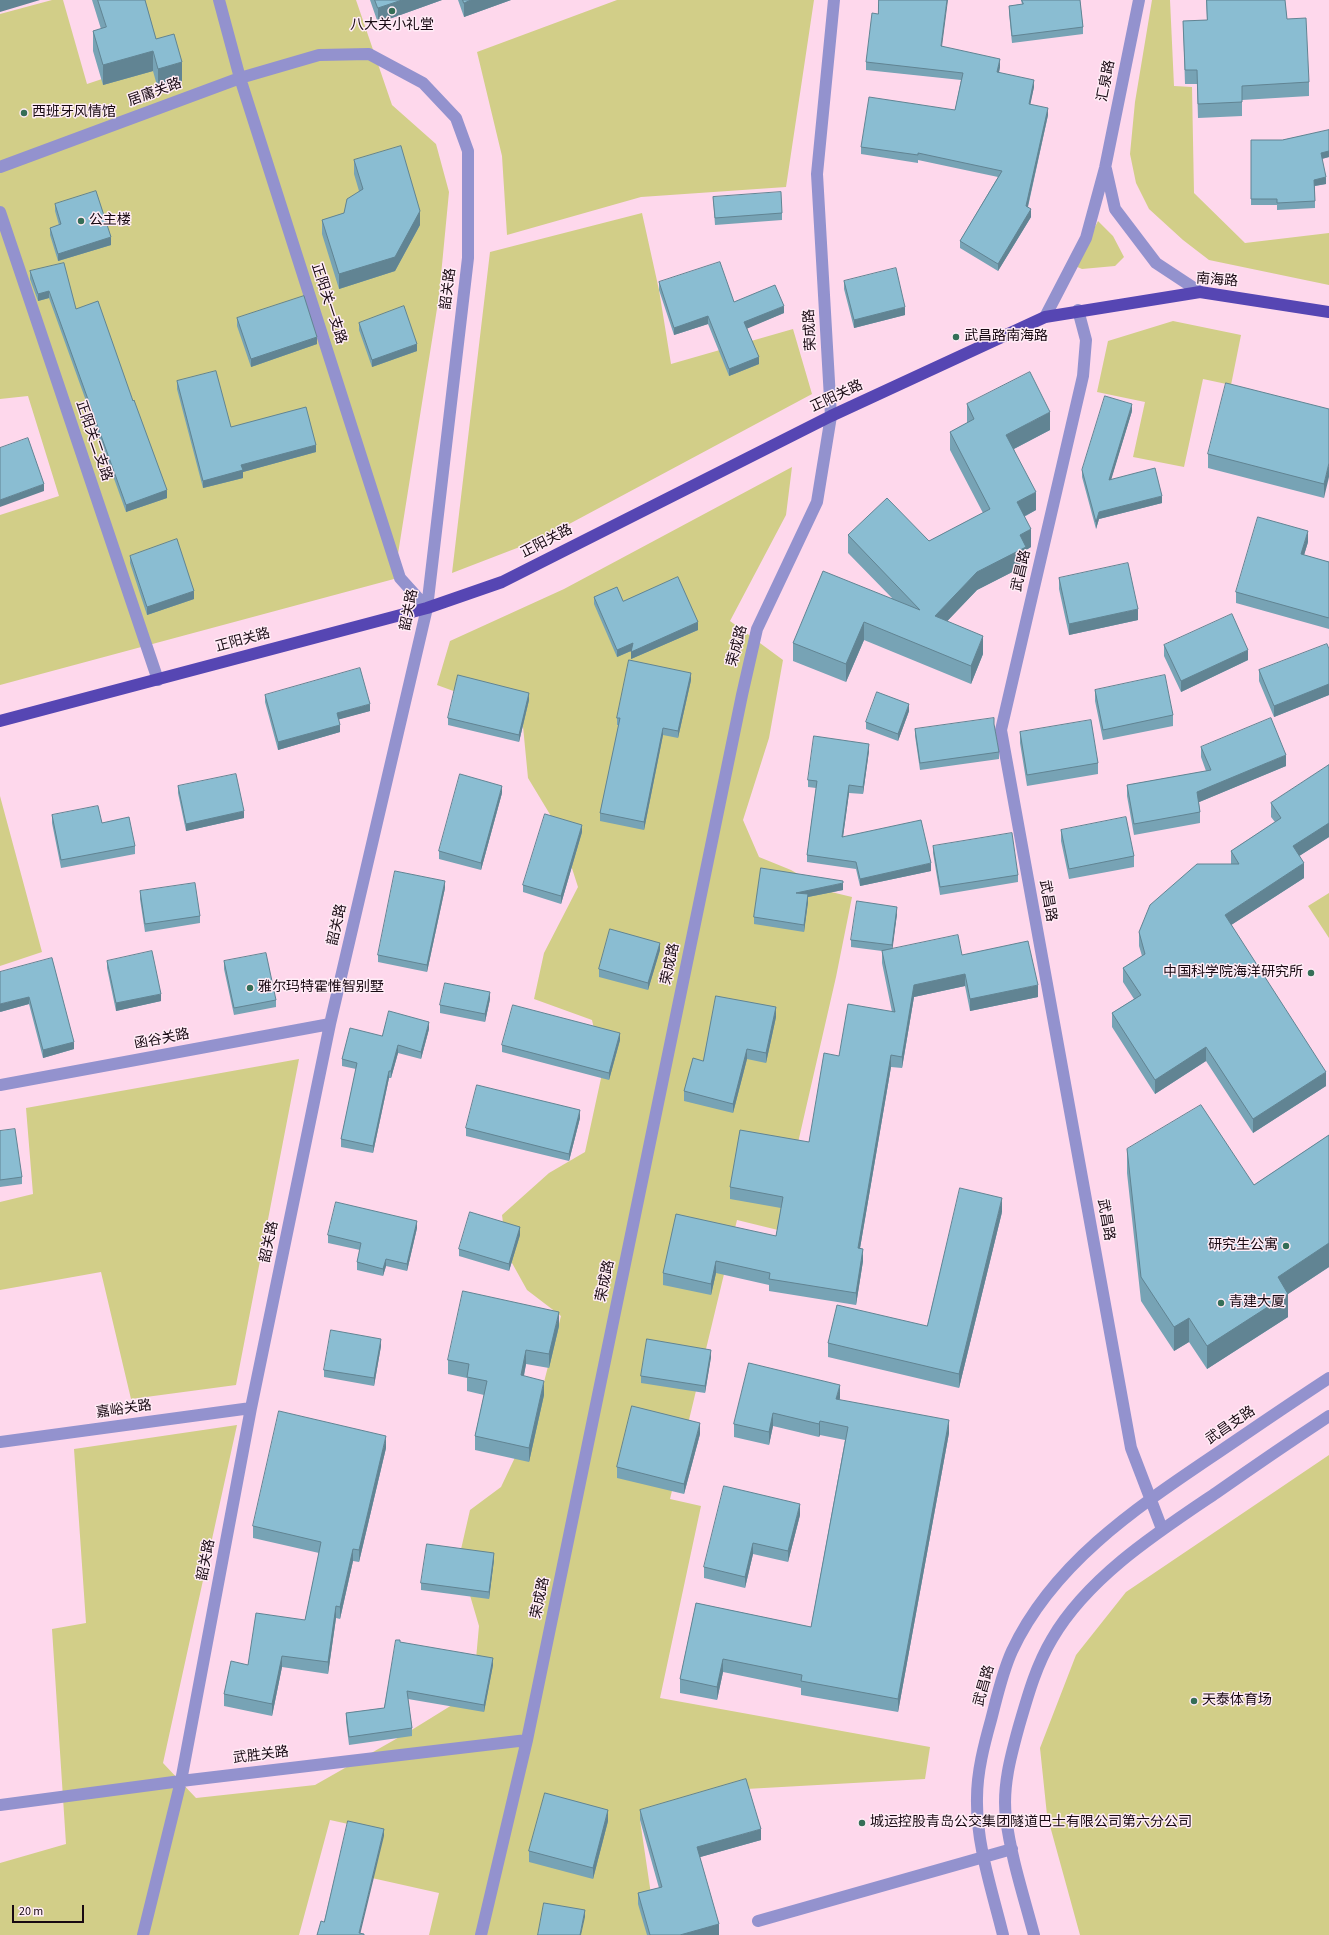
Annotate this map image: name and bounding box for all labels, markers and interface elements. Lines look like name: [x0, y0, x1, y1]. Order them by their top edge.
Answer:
marker: 八大关小礼堂: [387, 6, 397, 16]
place label: 八大关小礼堂: [350, 18, 434, 34]
street label: 汇泉路: [1095, 59, 1119, 103]
street label: 居庸关路: [126, 76, 184, 110]
place label: 西班牙风情馆: [32, 105, 116, 121]
marker: 西班牙风情馆: [19, 108, 29, 118]
place label: 公主楼: [89, 213, 131, 229]
marker: 公主楼: [76, 216, 86, 226]
street label: 正阳关一支路: [307, 261, 349, 347]
street label: 韶关路: [438, 267, 460, 311]
street label: 南海路: [1195, 271, 1239, 291]
street label: 荣成路: [802, 309, 820, 351]
place label: 武昌路南海路: [964, 329, 1048, 345]
marker: 武昌路南海路: [951, 332, 961, 342]
street label: 正阳关路: [808, 378, 866, 416]
street label: 正阳关二支路: [71, 399, 115, 483]
street label: 正阳关路: [518, 522, 576, 562]
street label: 武昌路: [1009, 549, 1035, 593]
street label: 韶关路: [398, 588, 422, 632]
street label: 荣成路: [724, 624, 752, 668]
street label: 正阳关路: [214, 626, 272, 656]
street label: 武昌路: [1035, 879, 1059, 923]
street label: 韶关路: [325, 903, 351, 947]
street label: 荣成路: [658, 942, 684, 986]
place label: 中国科学院海洋研究所: [1163, 965, 1303, 981]
marker: 中国科学院海洋研究所: [1306, 968, 1316, 978]
place label: 雅尔玛特霍惟智别墅: [258, 980, 384, 996]
marker: 雅尔玛特霍惟智别墅: [245, 983, 255, 993]
street label: 函谷关路: [133, 1026, 191, 1054]
street label: 武昌路: [1093, 1198, 1117, 1242]
street label: 韶关路: [257, 1220, 283, 1264]
place label: 研究生公寓: [1208, 1238, 1278, 1254]
marker: 研究生公寓: [1281, 1241, 1291, 1251]
street label: 荣成路: [593, 1259, 619, 1303]
place label: 青建大厦: [1229, 1295, 1285, 1311]
marker: 青建大厦: [1216, 1298, 1226, 1308]
street label: 嘉峪关路: [95, 1398, 153, 1422]
street label: 武昌支路: [1203, 1403, 1259, 1449]
street label: 韶关路: [195, 1538, 219, 1582]
street label: 荣成路: [528, 1576, 554, 1620]
street label: 武昌路: [971, 1663, 999, 1709]
place label: 天泰体育场: [1202, 1693, 1272, 1709]
marker: 天泰体育场: [1189, 1696, 1199, 1706]
street label: 武胜关路: [232, 1744, 290, 1768]
place label: 城运控股青岛公交集团隧道巴士有限公司第六分公司: [870, 1815, 1192, 1831]
marker: 城运控股青岛公交集团隧道巴士有限公司第六分公司: [857, 1818, 867, 1828]
scale bar: [14, 1897, 86, 1923]
text: 20 m: [19, 1903, 43, 1920]

